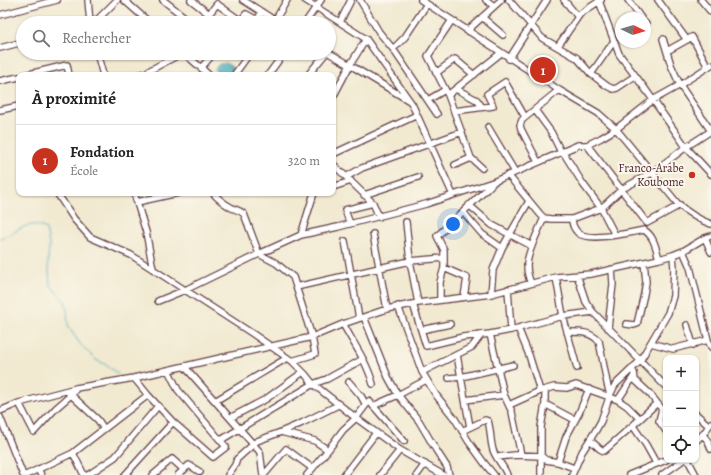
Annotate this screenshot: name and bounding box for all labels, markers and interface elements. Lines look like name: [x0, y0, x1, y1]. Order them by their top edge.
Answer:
north arrow: [615, 12, 651, 48]
search box: [16, 16, 336, 60]
icon: search: [30, 27, 52, 49]
text: Rechercher: [62, 28, 131, 48]
pin: 1: [530, 55, 556, 85]
text: À proximité: [32, 87, 116, 110]
text: Fondation: [70, 142, 134, 162]
text: 1: [43, 152, 47, 169]
text: 320 m: [288, 152, 320, 169]
place label: Franco-Arabe Koubome: [618, 160, 684, 190]
text: École: [70, 162, 98, 179]
marker: Franco-Arabe Koubome: [687, 170, 697, 180]
your location: [443, 214, 463, 234]
map controls: [663, 355, 699, 463]
button: +: [663, 355, 699, 391]
button: −: [663, 391, 699, 427]
button: locate: [663, 427, 699, 463]

